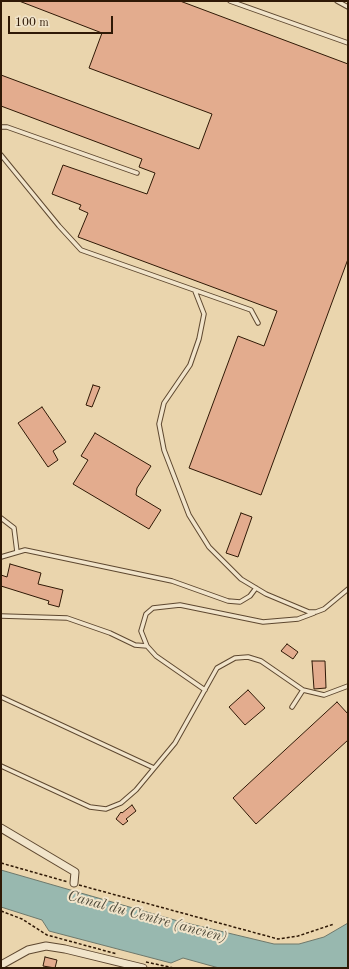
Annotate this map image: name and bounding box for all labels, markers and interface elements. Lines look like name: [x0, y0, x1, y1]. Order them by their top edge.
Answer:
scale bar: [10, 8, 115, 34]
text: 100 m: [15, 17, 49, 29]
water label: Canal du Centre (ancien): [65, 887, 229, 947]

